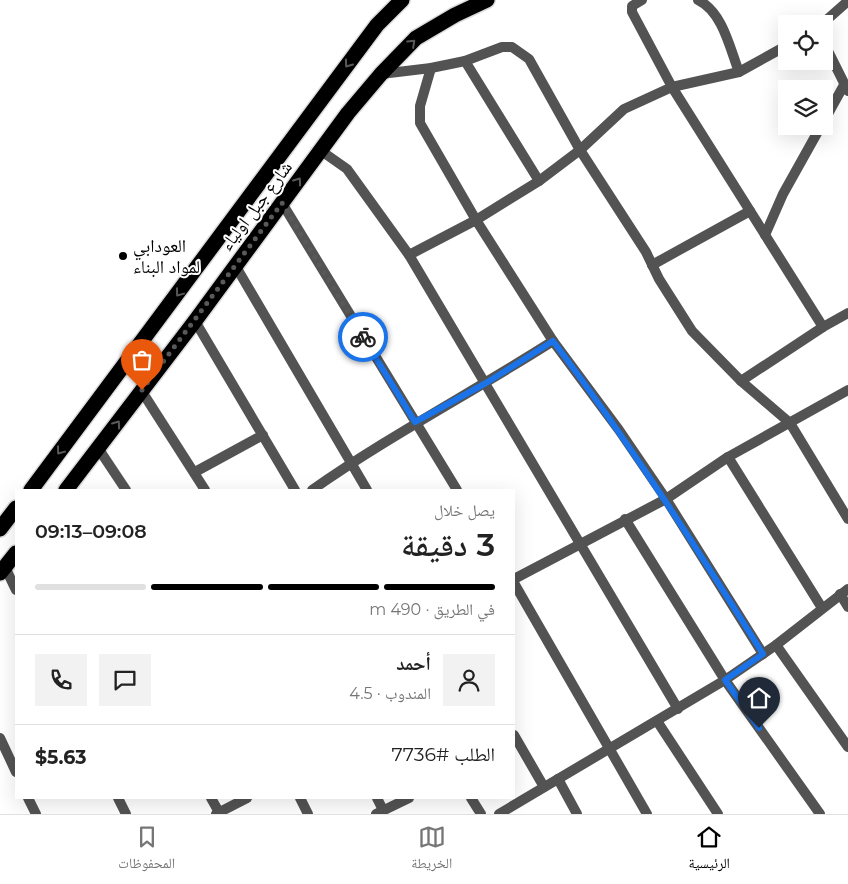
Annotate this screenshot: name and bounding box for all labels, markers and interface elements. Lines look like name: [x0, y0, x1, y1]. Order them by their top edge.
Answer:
map controls: [778, 15, 833, 135]
button: locate: [778, 15, 833, 70]
one-way arrow: [406, 40, 415, 49]
one-way arrow: [346, 58, 354, 67]
button: layers: [778, 80, 833, 135]
street label: شارع جبل اولياء: [215, 157, 297, 255]
one-way arrow: [292, 177, 301, 187]
place label: العودابي لمواد البناء: [133, 235, 200, 278]
marker: العودابي لمواد البناء: [117, 250, 129, 262]
one-way arrow: [176, 287, 185, 297]
courier: [338, 312, 388, 362]
icon: bike: [349, 323, 377, 351]
pin: [121, 339, 163, 390]
icon: bag: [128, 346, 156, 374]
one-way arrow: [110, 420, 120, 429]
one-way arrow: [57, 445, 66, 455]
text: يصل خلال: [434, 501, 495, 520]
text: 09:08–09:13: [35, 520, 147, 543]
text: 3 دقيقة: [401, 525, 495, 564]
text: في الطريق · 490 m: [369, 600, 495, 619]
text: أحمد: [396, 652, 431, 675]
button: phone: [35, 654, 87, 706]
button: chat: [99, 654, 151, 706]
button: person: [443, 654, 495, 706]
pin: [738, 677, 780, 728]
text: المندوب · 4.5: [349, 684, 431, 703]
icon: home: [745, 684, 773, 712]
text: الطلب #7736: [392, 743, 495, 766]
text: $5.63: [35, 746, 87, 769]
tab: المحفوظات: [118, 823, 175, 877]
tab: الخريطة: [411, 823, 452, 877]
tab: الرئيسية: [688, 823, 730, 877]

